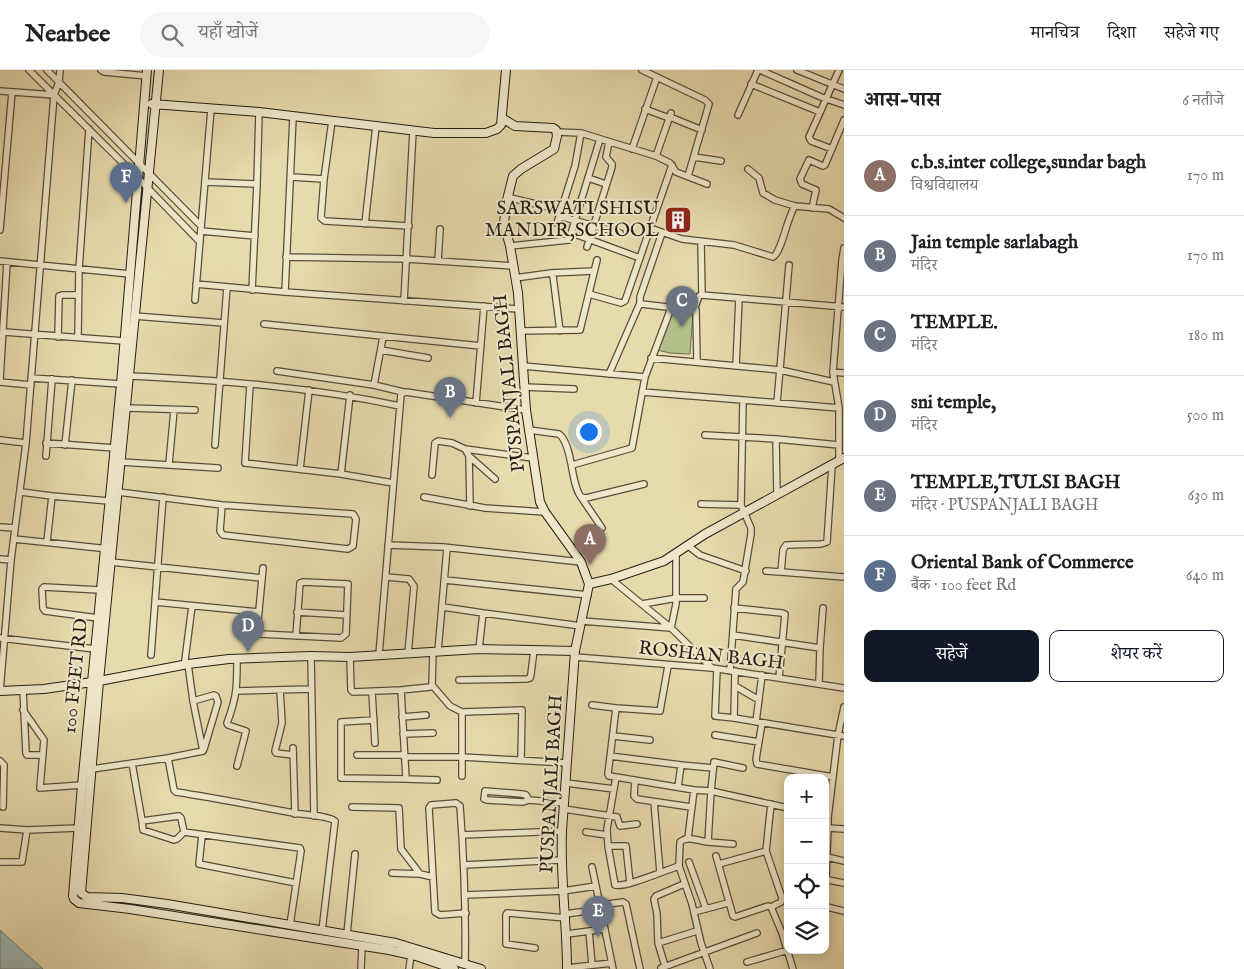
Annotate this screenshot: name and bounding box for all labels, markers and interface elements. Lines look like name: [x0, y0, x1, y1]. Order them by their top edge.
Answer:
search box: [140, 12, 490, 57]
text: Nearbee: [25, 19, 110, 50]
icon: search: [158, 21, 186, 49]
text: यहाँ खोजें: [198, 21, 258, 45]
text: मानचित्र: [1030, 22, 1079, 45]
text: दिशा: [1107, 22, 1136, 45]
text: सहेजे गए: [1164, 22, 1219, 45]
text: आस-पास: [864, 87, 941, 114]
text: 6 नतीजे: [1182, 91, 1224, 111]
text: c.b.s.inter college,sundar bagh: [911, 151, 1146, 175]
pin: F: [110, 162, 142, 203]
text: A: [875, 166, 885, 186]
text: 170 m: [1187, 166, 1224, 186]
text: विश्वविद्यालय: [911, 176, 978, 196]
place label: SARSWATI SHISU MANDIR,SCHOOL: [485, 197, 660, 243]
building icon: SARSWATI SHISU MANDIR,SCHOOL: [663, 205, 693, 235]
text: Jain temple sarlabagh: [911, 231, 1078, 255]
text: B: [875, 246, 885, 266]
text: 170 m: [1187, 246, 1224, 266]
text: मंदिर: [911, 256, 937, 276]
pin: C: [666, 286, 698, 327]
street label: PUSPANJALI BAGH: [489, 293, 531, 473]
text: TEMPLE.: [911, 311, 998, 335]
text: C: [874, 326, 886, 346]
text: 180 m: [1188, 326, 1224, 346]
text: मंदिर: [911, 336, 937, 356]
pin: B: [434, 377, 466, 418]
text: sni temple,: [911, 391, 996, 415]
text: D: [874, 406, 886, 426]
text: 500 m: [1187, 406, 1224, 426]
text: मंदिर: [911, 416, 937, 436]
your location: [576, 419, 602, 445]
text: TEMPLE,TULSI BAGH: [911, 471, 1121, 495]
text: E: [874, 486, 886, 506]
text: 630 m: [1188, 486, 1224, 506]
text: मंदिर · PUSPANJALI BAGH: [911, 496, 1098, 516]
pin: A: [574, 524, 606, 565]
text: Oriental Bank of Commerce: [911, 551, 1134, 575]
text: F: [875, 566, 885, 586]
text: 640 m: [1186, 566, 1224, 586]
text: बैंक · 100 feet Rd: [911, 576, 1016, 596]
pin: D: [232, 611, 264, 652]
street label: 100 FEET RD: [58, 617, 94, 735]
button: सहेजें: [864, 630, 1039, 682]
button: शेयर करें: [1049, 630, 1224, 682]
street label: ROSHAN BAGH: [637, 636, 785, 676]
street label: PUSPANJALI BAGH: [535, 694, 569, 874]
map controls: [784, 774, 829, 954]
button: +: [784, 774, 829, 819]
button: −: [784, 819, 829, 864]
button: locate: [784, 864, 829, 909]
pin: E: [582, 896, 614, 937]
button: layers: [784, 909, 829, 954]

